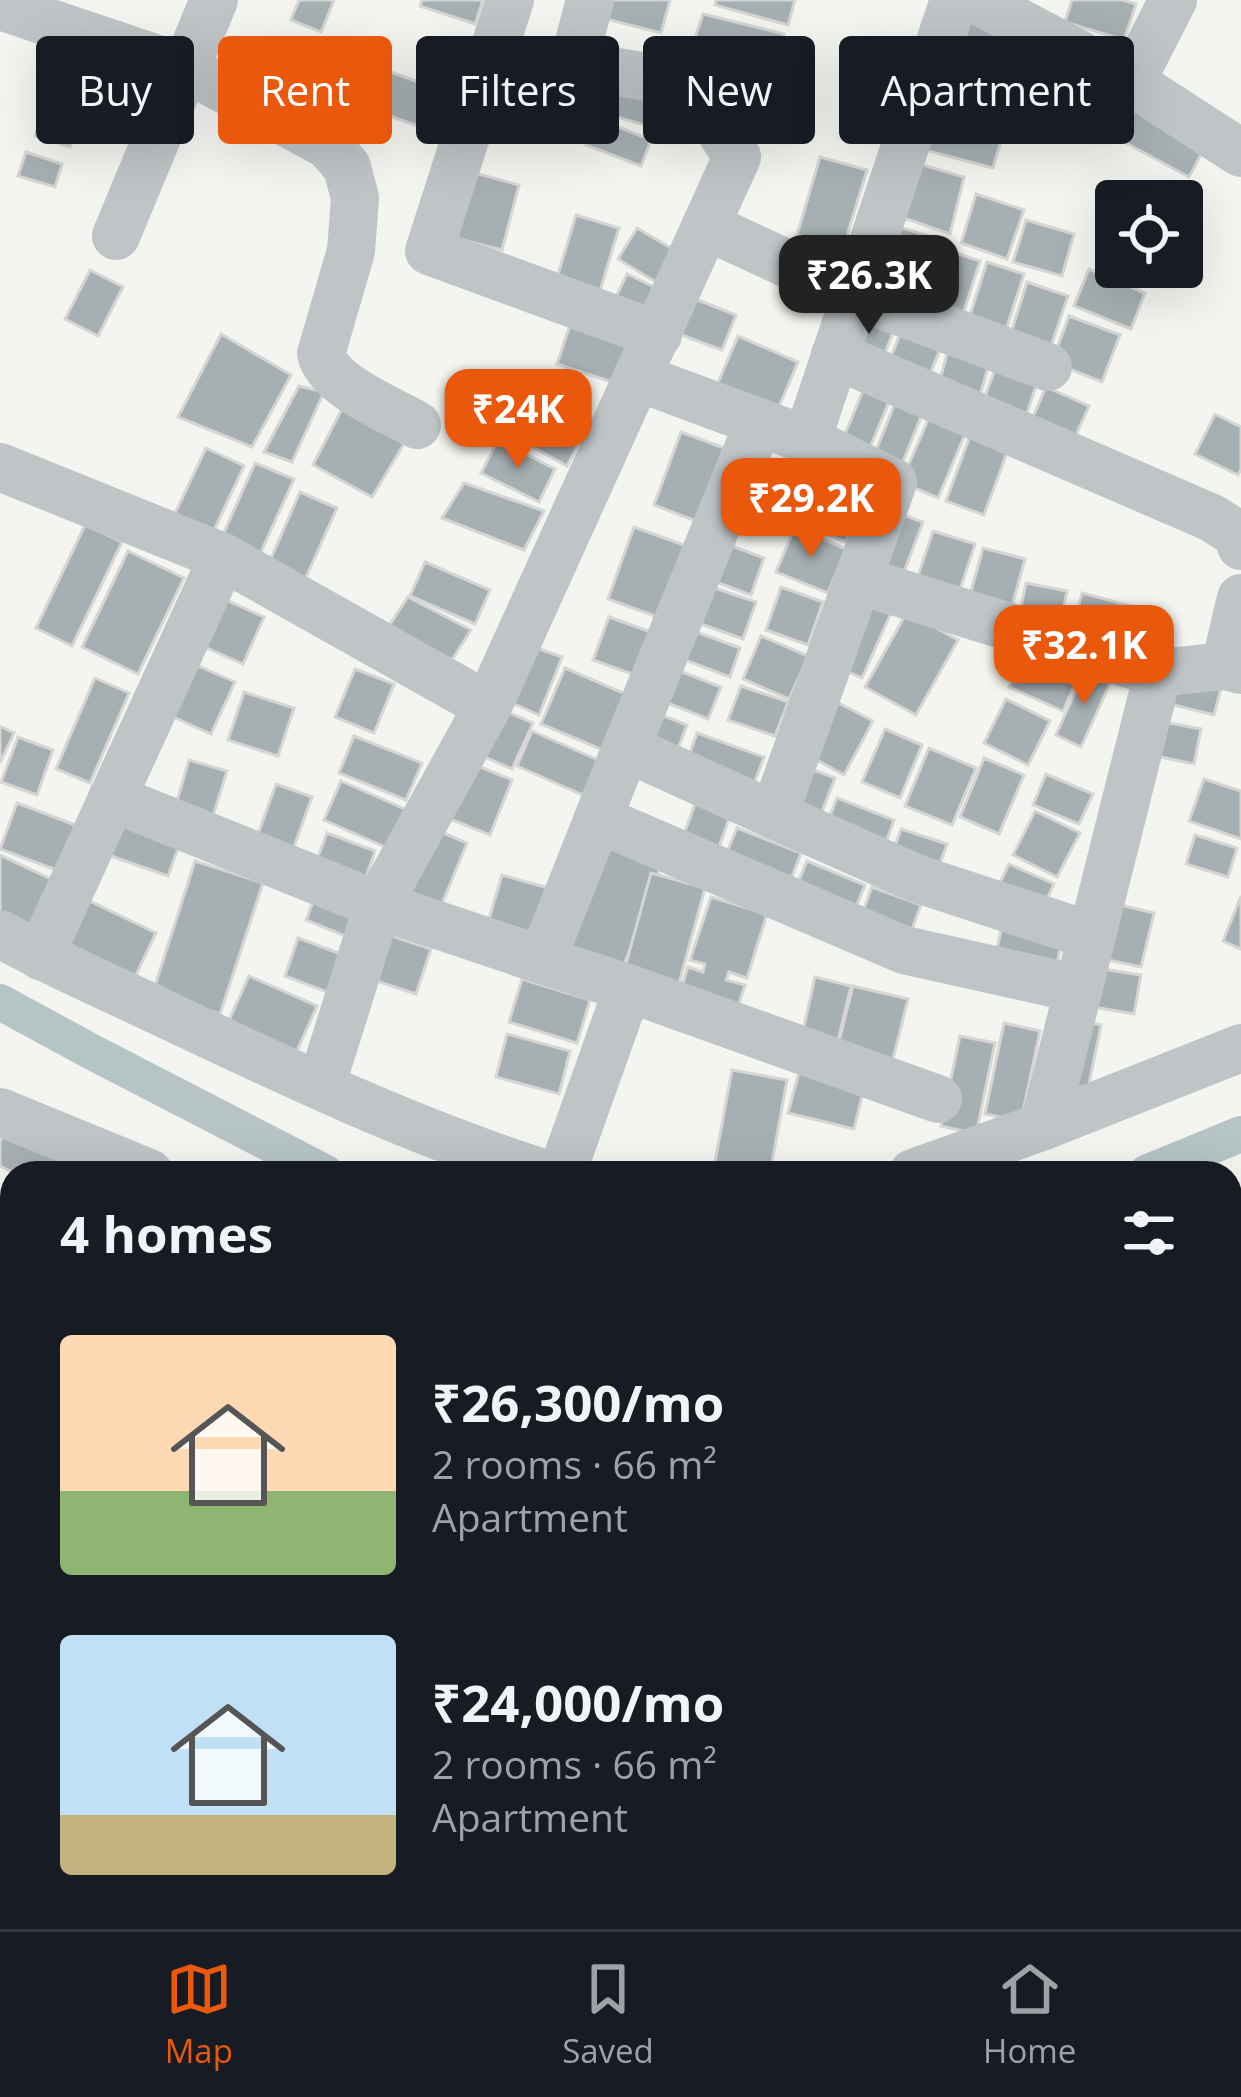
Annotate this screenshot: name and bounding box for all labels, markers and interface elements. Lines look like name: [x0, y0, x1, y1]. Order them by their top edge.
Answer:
chip: Buy: [36, 36, 194, 144]
chip: Rent: [218, 36, 392, 144]
chip: Filters: [416, 36, 619, 144]
chip: New: [643, 36, 815, 144]
chip: Apartment: [839, 36, 1134, 144]
map controls: [1095, 180, 1203, 288]
button: locate: [1095, 180, 1203, 288]
pin: ₹26.3K: [771, 235, 967, 337]
text: ₹26.3K: [806, 247, 932, 300]
pin: ₹24K: [447, 369, 589, 471]
text: ₹24K: [472, 381, 564, 434]
pin: ₹29.2K: [713, 458, 909, 560]
text: ₹29.2K: [748, 470, 874, 523]
pin: ₹32.1K: [986, 605, 1182, 707]
text: ₹32.1K: [1021, 617, 1147, 670]
text: 4 homes: [60, 1198, 273, 1268]
icon: filters: [1116, 1200, 1182, 1266]
text: ₹26,300/mo: [432, 1367, 724, 1437]
icon: home: [156, 1383, 300, 1527]
text: 2 rooms · 66 m²: [432, 1437, 717, 1490]
text: Apartment: [432, 1490, 628, 1543]
text: ₹24,000/mo: [432, 1667, 724, 1737]
icon: home: [156, 1683, 300, 1827]
text: 2 rooms · 66 m²: [432, 1737, 717, 1790]
text: Apartment: [432, 1790, 628, 1843]
tab: Map: [165, 1956, 233, 2073]
tab: Saved: [562, 1956, 654, 2073]
tab: Home: [983, 1956, 1076, 2073]

